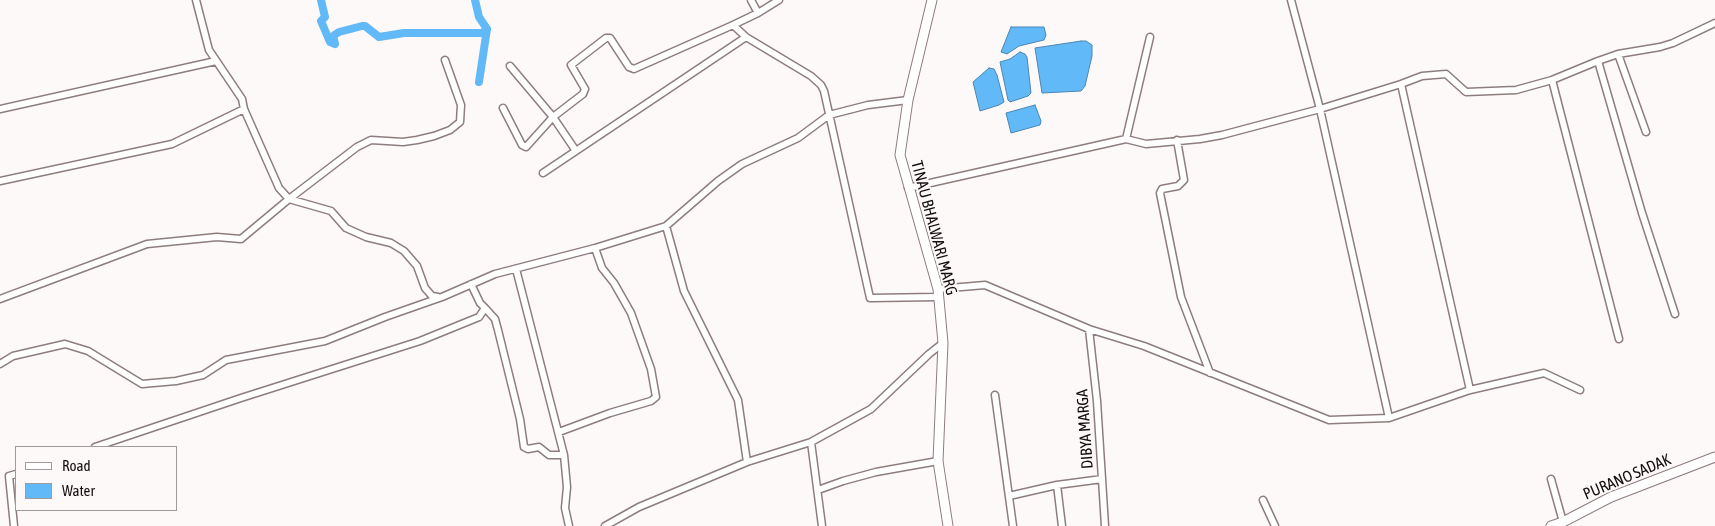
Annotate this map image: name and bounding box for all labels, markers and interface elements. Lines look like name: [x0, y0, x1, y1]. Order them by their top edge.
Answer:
street label: TINAU BHALWARI MARG: [907, 159, 961, 297]
street label: DIBYA MARGA: [1073, 389, 1097, 469]
legend: [15, 446, 178, 511]
street label: PURANO SADAK: [1580, 450, 1674, 504]
text: Road: [62, 457, 91, 474]
text: Water: [62, 482, 95, 499]

